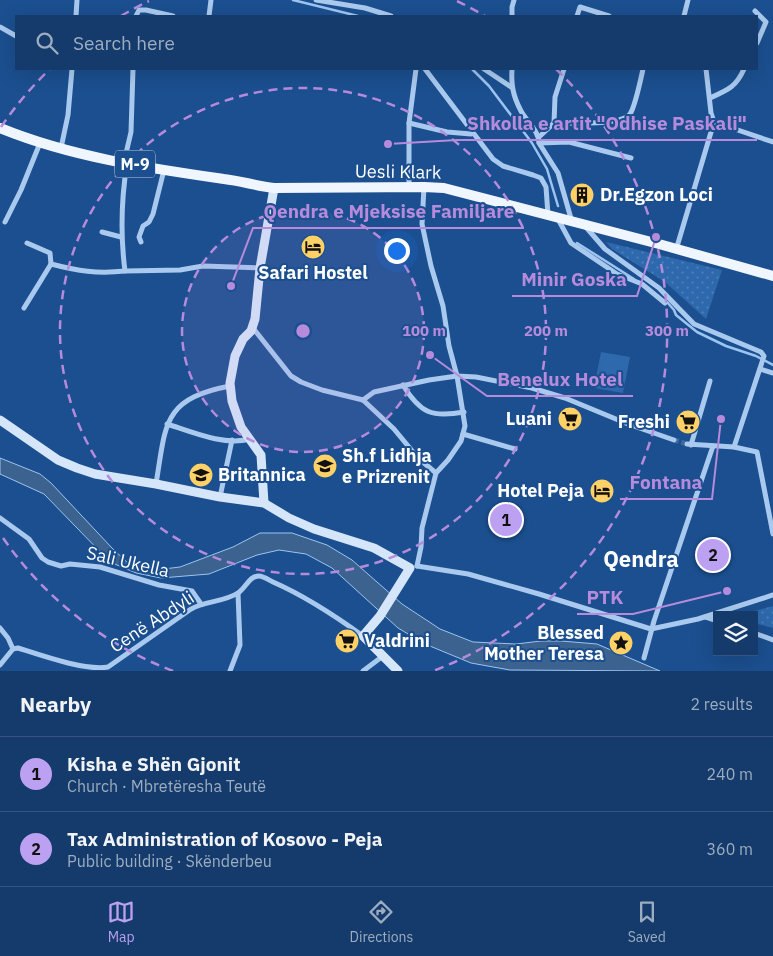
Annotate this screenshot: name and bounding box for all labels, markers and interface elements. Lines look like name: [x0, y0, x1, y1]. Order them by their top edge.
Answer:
search box: [15, 15, 758, 70]
icon: search: [33, 29, 61, 57]
text: Search here: [73, 31, 175, 55]
callout: Shkolla e artit "Odhise Paskali": [457, 106, 757, 140]
text: Shkolla e artit "Odhise Paskali": [467, 111, 747, 135]
road number: M-9: [115, 150, 155, 178]
street label: Uesli Klark: [355, 159, 442, 184]
building icon: Dr.Egzon Loci: [569, 182, 595, 208]
place label: Dr.Egzon Loci: [600, 183, 713, 206]
callout: Qendra e Mjeksise Familjare: [253, 194, 524, 228]
text: Qendra e Mjeksise Familjare: [263, 199, 515, 223]
hotel icon: Safari Hostel: [300, 234, 326, 260]
your location: [384, 238, 410, 264]
place label: Safari Hostel: [258, 261, 368, 284]
callout: Minir Goska: [512, 262, 637, 296]
text: Minir Goska: [521, 267, 627, 291]
text: 100 m: [402, 321, 446, 340]
text: 200 m: [524, 321, 568, 340]
text: 300 m: [645, 321, 689, 340]
centre of rings: [294, 322, 312, 340]
callout: Benelux Hotel: [487, 362, 633, 396]
text: Benelux Hotel: [497, 367, 623, 391]
supermarket icon: Luani: [557, 406, 583, 432]
place label: Luani: [506, 407, 552, 430]
supermarket icon: Freshi: [675, 409, 701, 435]
place label: Freshi: [618, 410, 670, 433]
place label: Sh.f Lidhja e Prizrenit: [342, 444, 432, 488]
school or university icon: Sh.f Lidhja e Prizrenit: [312, 453, 338, 479]
school or university icon: Britannica: [188, 462, 214, 488]
place label: Britannica: [218, 463, 306, 486]
callout: Fontana: [620, 465, 712, 499]
text: Fontana: [630, 470, 703, 494]
hotel icon: Hotel Peja: [589, 478, 615, 504]
place label: Hotel Peja: [497, 479, 584, 502]
pin: 1: [490, 501, 522, 539]
pin: 2: [697, 536, 729, 574]
street label: Sali Ukella: [84, 541, 172, 582]
district label: Qendra: [603, 544, 679, 573]
callout: PTK: [577, 580, 633, 614]
text: PTK: [587, 585, 623, 609]
street label: Cenë Abdyli: [105, 586, 198, 657]
map controls: [713, 611, 758, 656]
button: layers: [713, 611, 758, 656]
place label: Blessed Mother Teresa: [484, 621, 604, 665]
supermarket icon: Valdrini: [334, 628, 360, 654]
place label: Valdrini: [364, 629, 430, 652]
place icon: Blessed Mother Teresa: [608, 630, 634, 656]
text: Nearby: [20, 690, 91, 718]
text: 2 results: [690, 694, 753, 714]
text: Kisha e Shën Gjonit: [67, 752, 241, 776]
text: 1: [31, 764, 41, 784]
text: 240 m: [706, 764, 753, 784]
text: Church · Mbretëresha Teutë: [67, 776, 266, 796]
text: Tax Administration of Kosovo - Peja: [67, 827, 382, 851]
text: 2: [31, 839, 41, 859]
text: 360 m: [706, 839, 753, 859]
text: Public building · Skënderbeu: [67, 851, 272, 871]
tab: Map: [107, 898, 135, 946]
tab: Directions: [350, 898, 413, 946]
tab: Saved: [628, 898, 666, 946]

